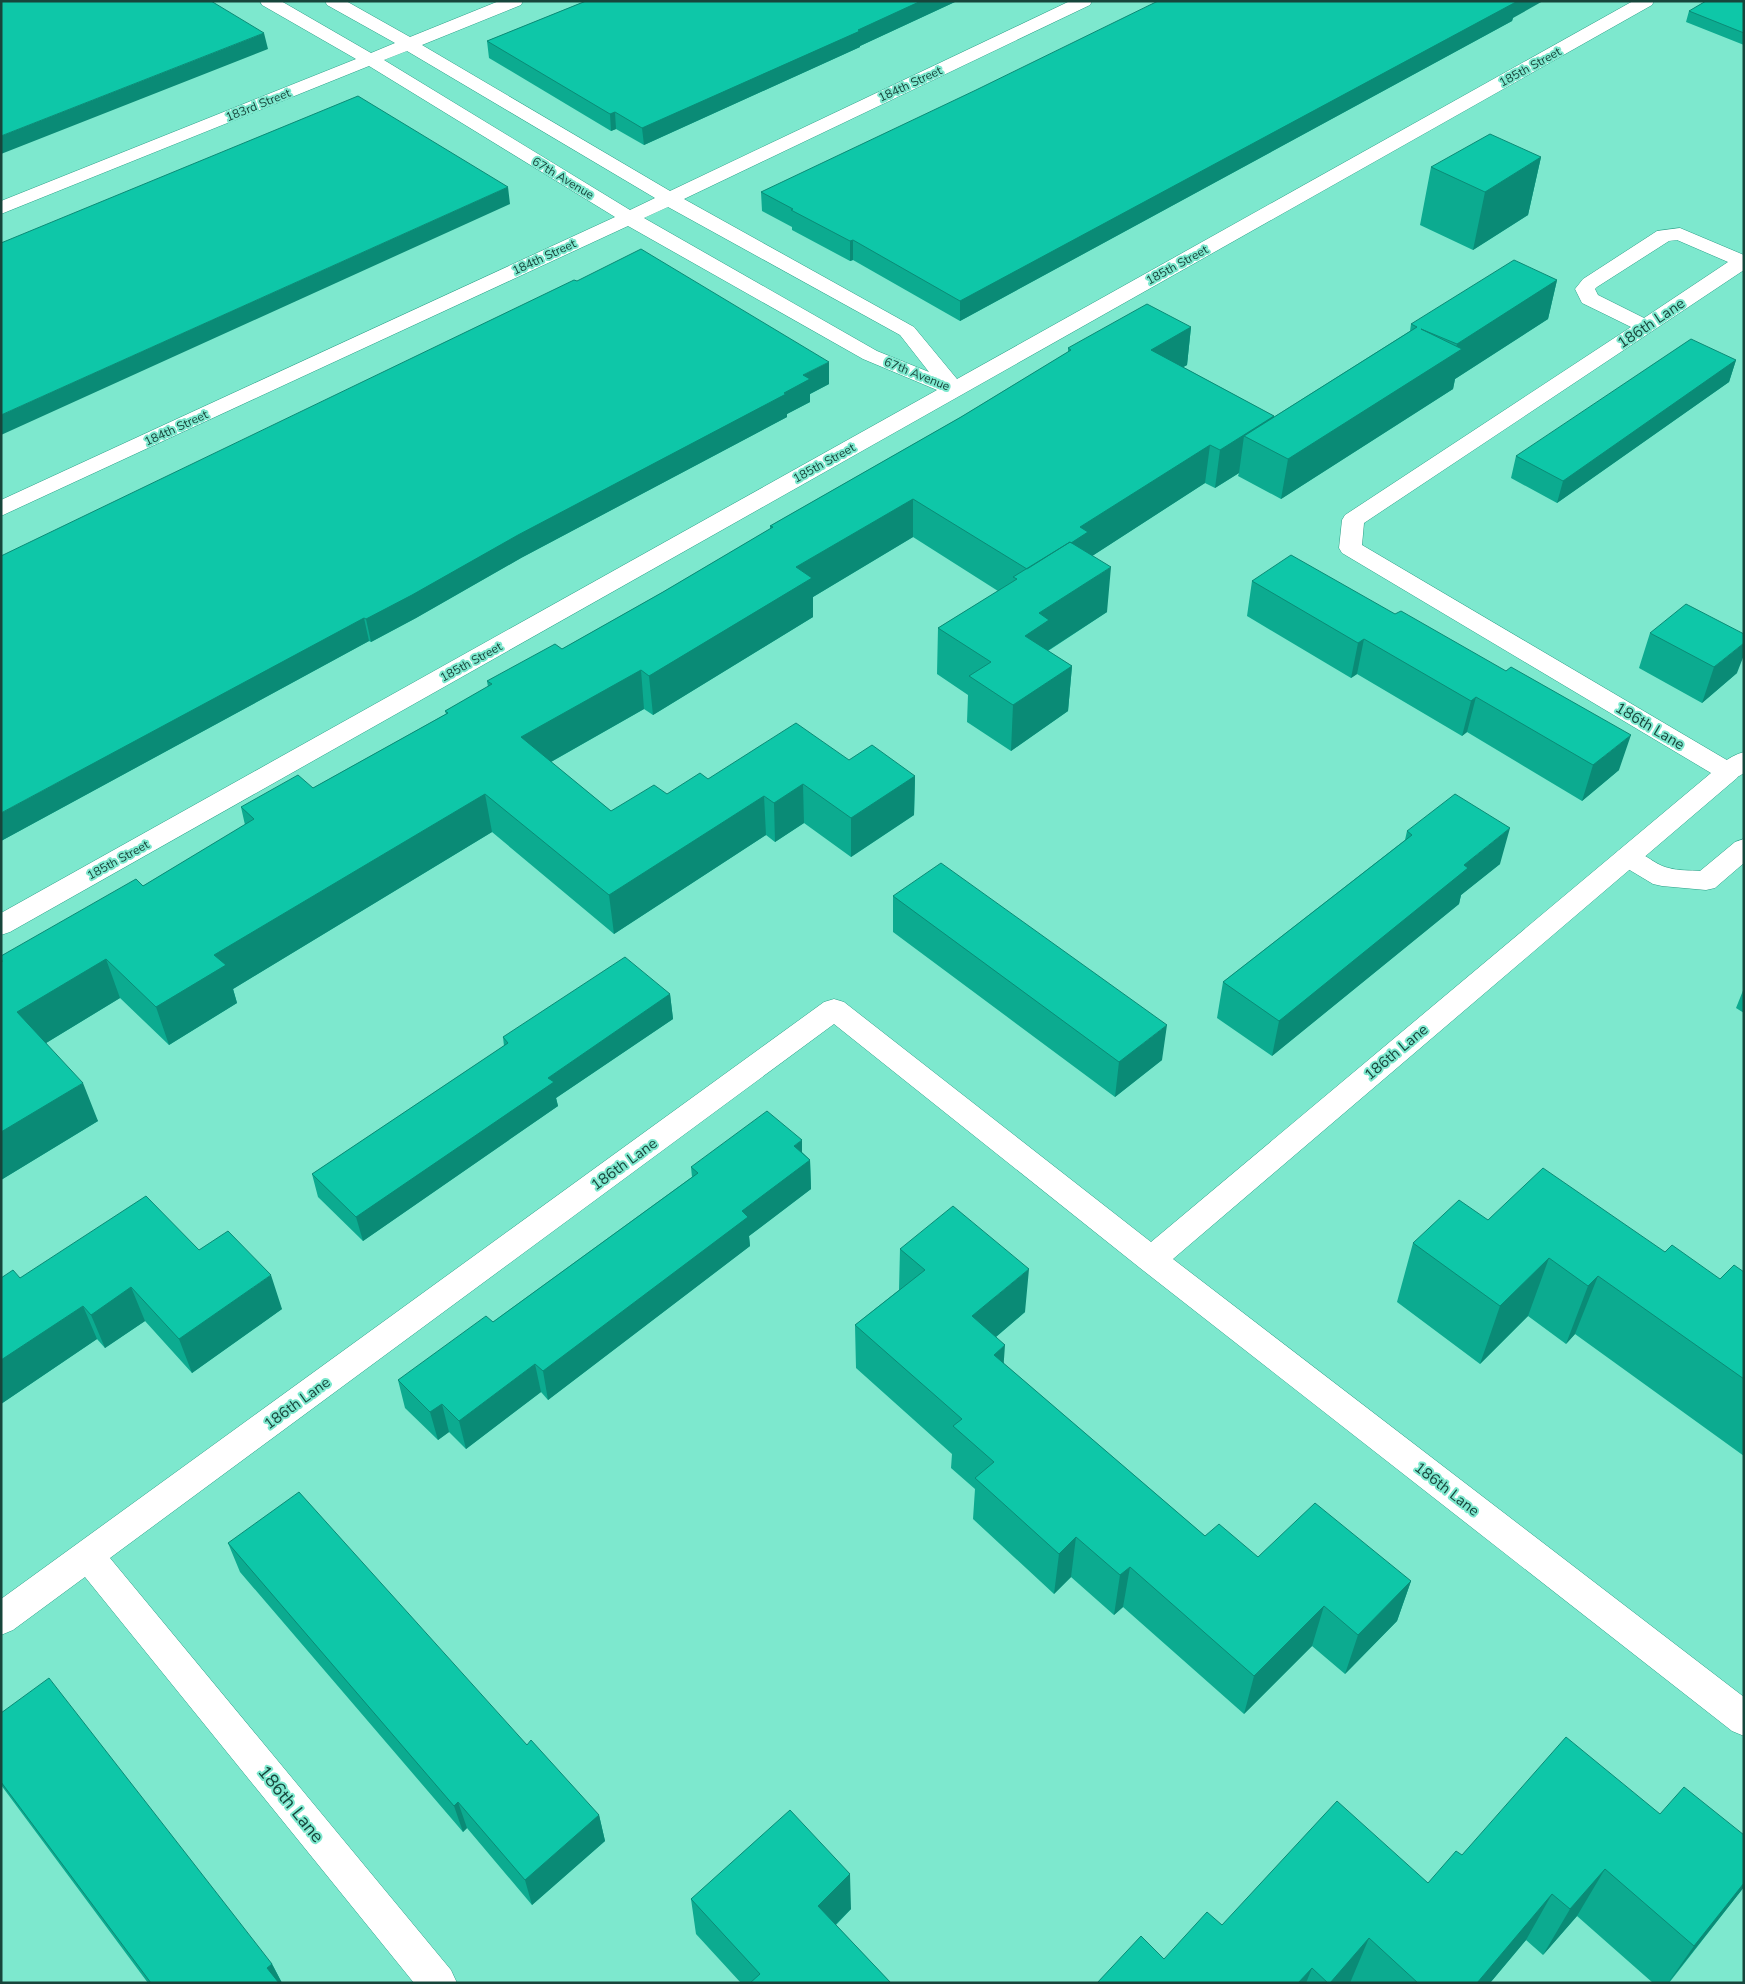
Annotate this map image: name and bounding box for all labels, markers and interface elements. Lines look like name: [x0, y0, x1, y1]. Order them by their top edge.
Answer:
street label: 185th Street: [1496, 43, 1565, 91]
street label: 184th Street: [876, 62, 945, 106]
street label: 183rd Street: [223, 84, 294, 125]
street label: 67th Avenue: [529, 153, 597, 203]
street label: 184th Street: [510, 235, 579, 279]
street label: 185th Street: [1143, 241, 1212, 289]
street label: 186th Lane: [1613, 293, 1689, 353]
street label: 67th Avenue: [882, 354, 952, 394]
street label: 184th Street: [142, 406, 211, 450]
street label: 185th Street: [790, 439, 859, 487]
street label: 185th Street: [437, 638, 506, 686]
street label: 186th Lane: [1612, 698, 1688, 754]
street label: 185th Street: [84, 836, 153, 884]
street label: 186th Lane: [1360, 1020, 1432, 1084]
street label: 186th Lane: [587, 1133, 661, 1195]
street label: 186th Lane: [260, 1372, 334, 1434]
street label: 186th Lane: [1410, 1457, 1484, 1521]
street label: 186th Lane: [253, 1760, 329, 1848]

